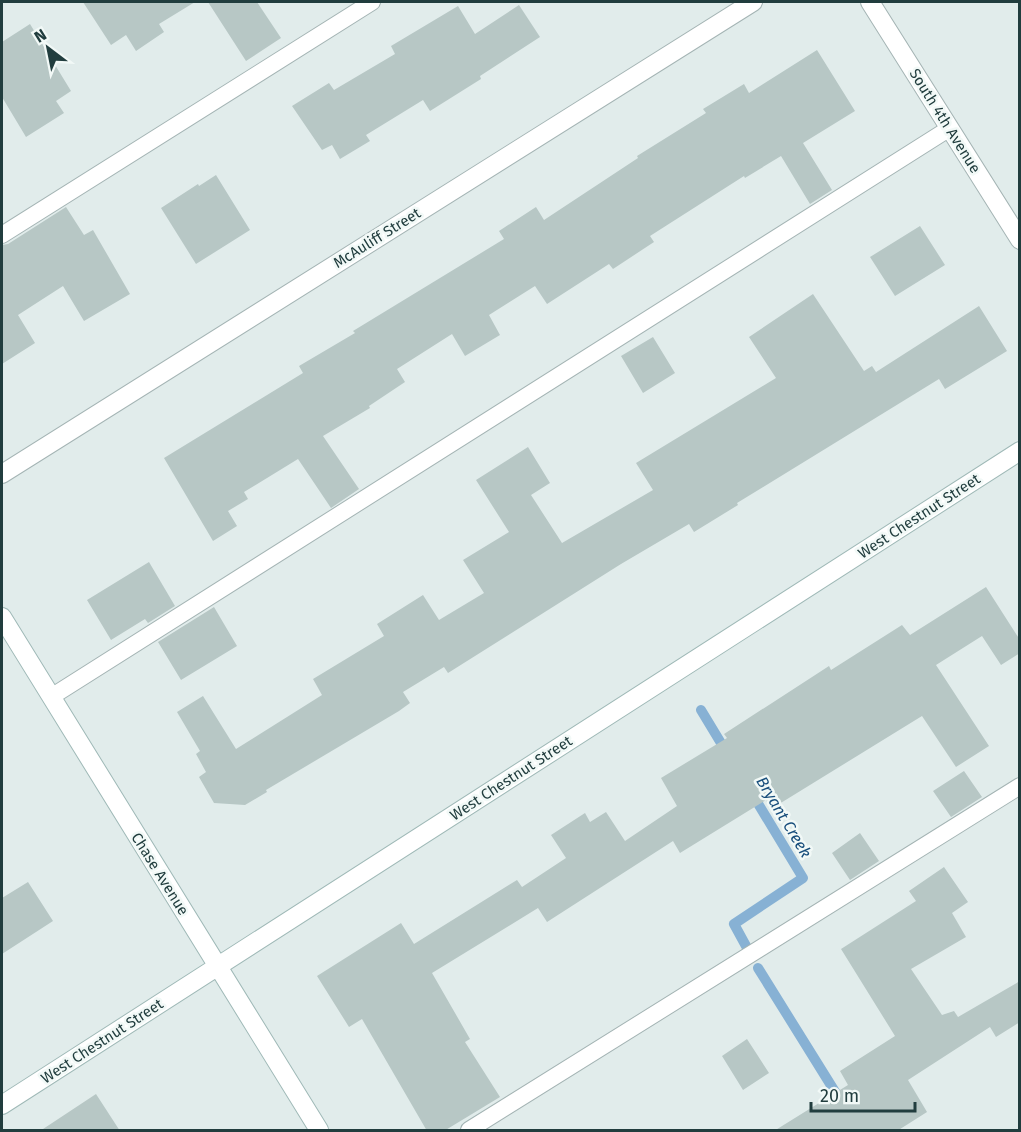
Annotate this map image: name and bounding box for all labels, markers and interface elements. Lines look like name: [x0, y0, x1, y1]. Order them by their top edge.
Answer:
north arrow: [18, 18, 78, 78]
text: N: [31, 25, 50, 47]
street label: South 4th Avenue: [906, 65, 984, 177]
street label: McAuliff Street: [330, 204, 424, 272]
street label: West Chestnut Street: [855, 469, 984, 562]
street label: West Chestnut Street: [447, 731, 576, 824]
water label: Bryant Creek: [752, 773, 816, 861]
street label: Chase Avenue: [127, 829, 193, 919]
street label: West Chestnut Street: [38, 994, 167, 1087]
scale bar: [811, 1075, 914, 1113]
text: 20 m: [820, 1085, 859, 1107]

